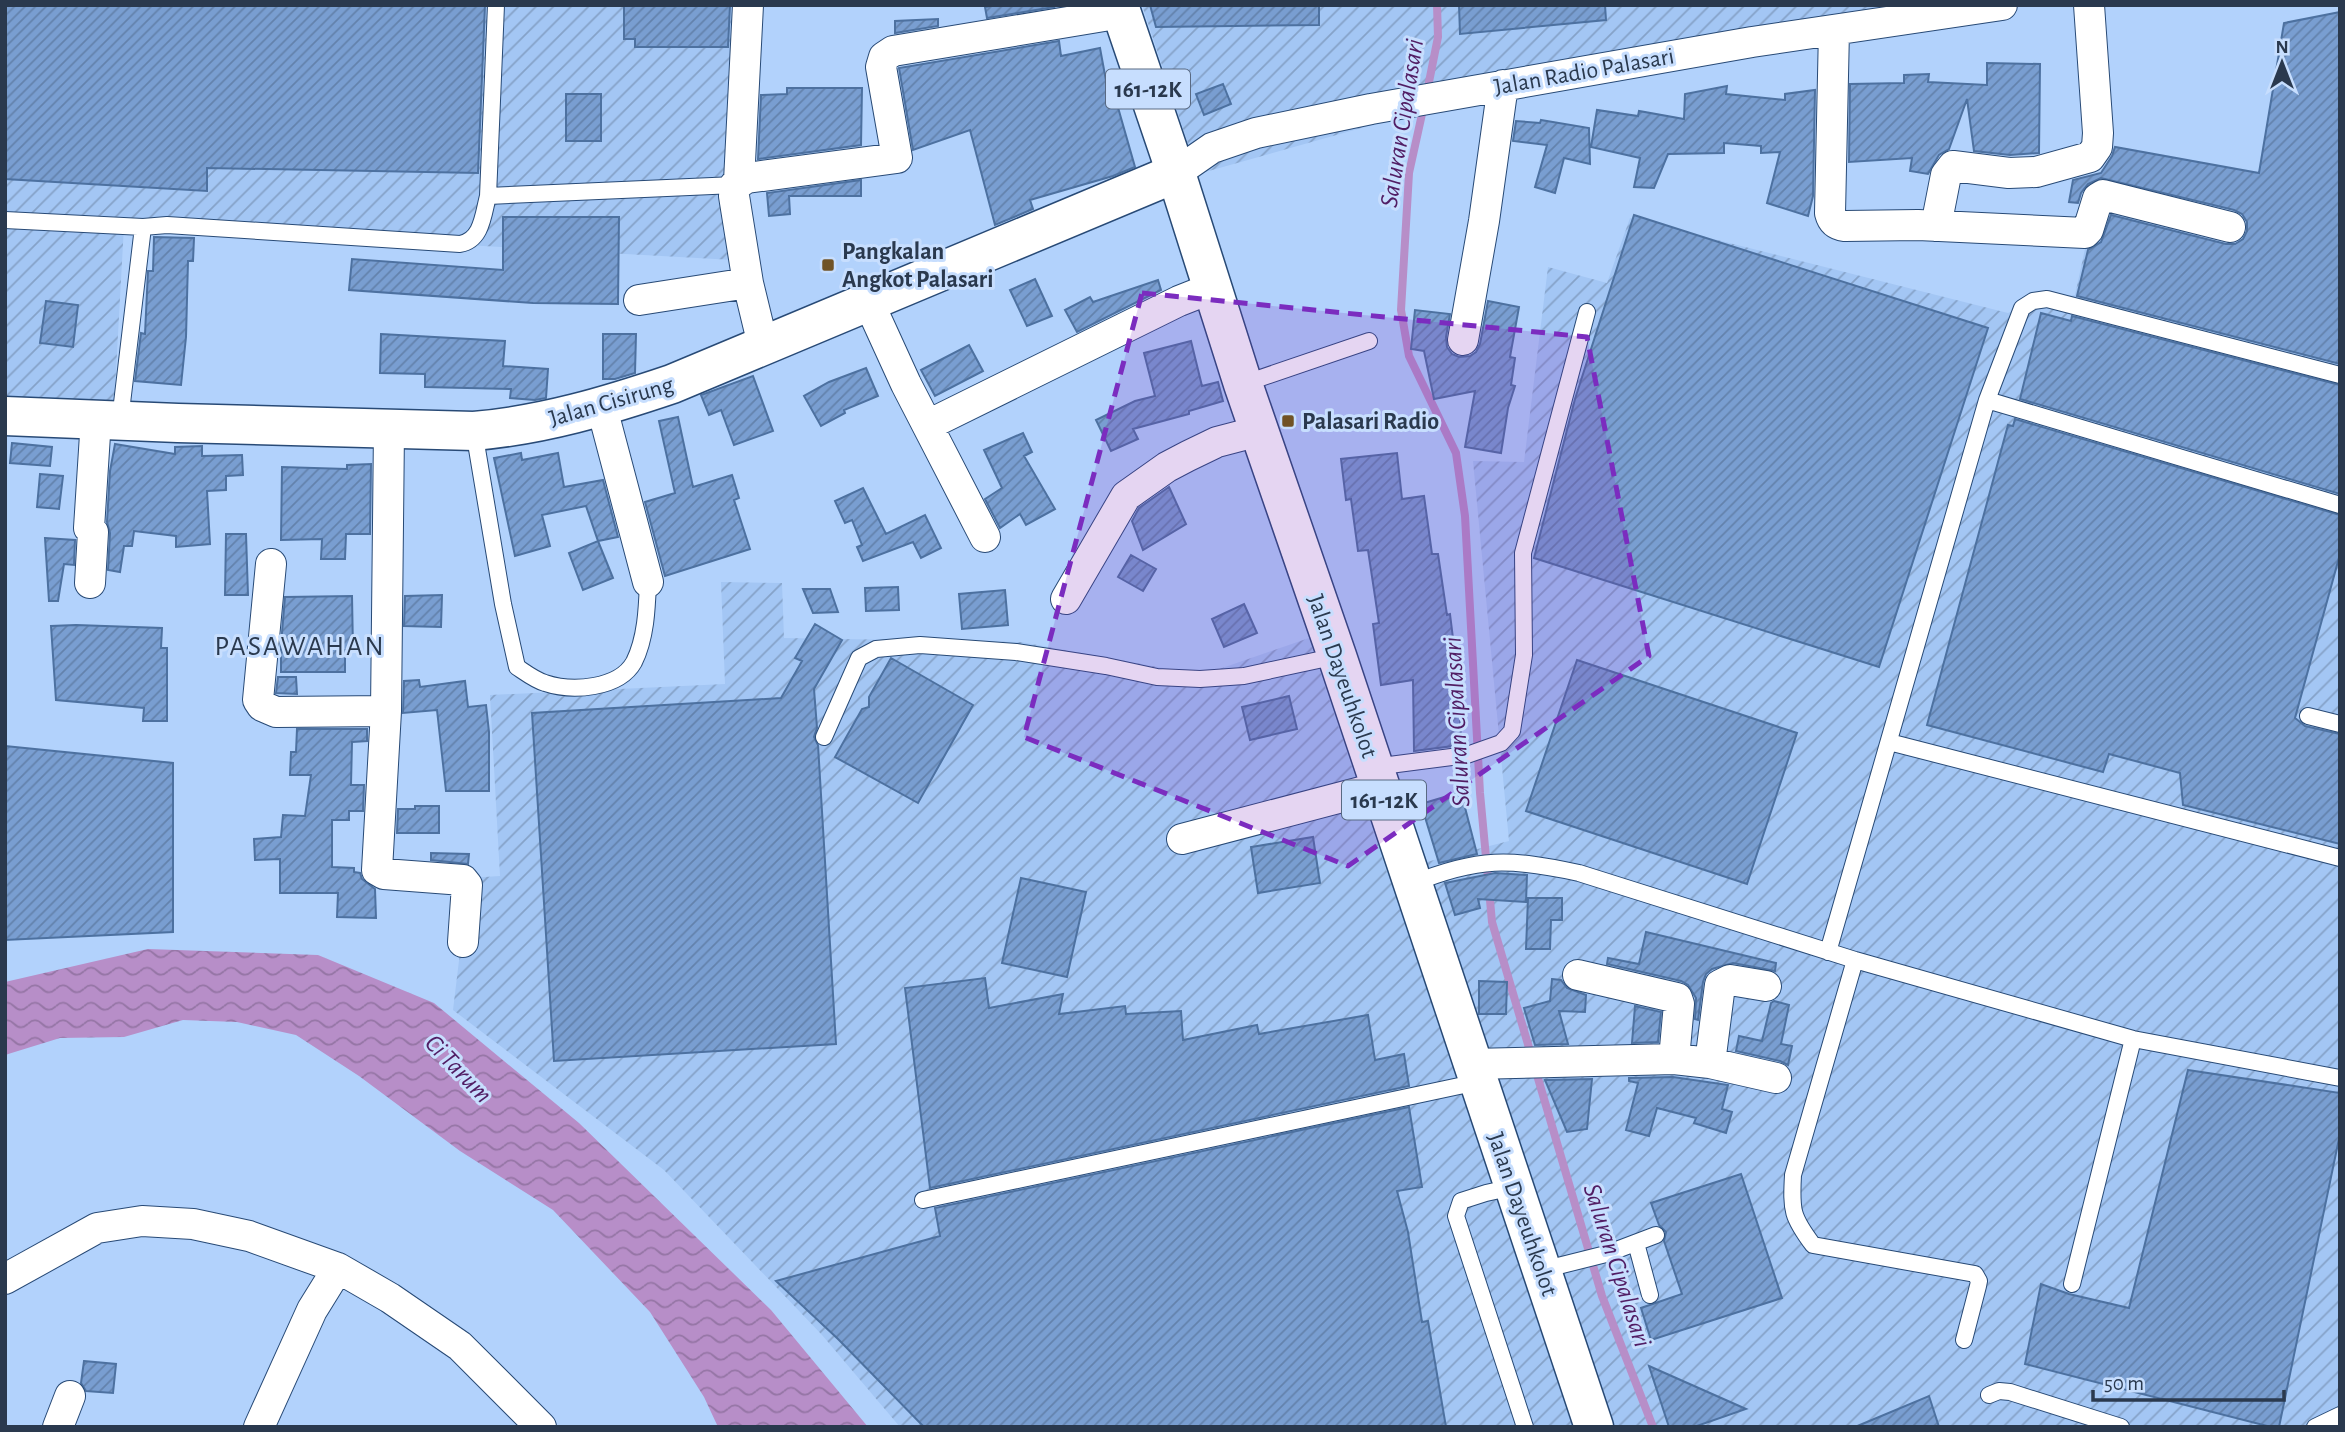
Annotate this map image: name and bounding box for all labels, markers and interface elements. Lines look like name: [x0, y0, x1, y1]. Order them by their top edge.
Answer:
north arrow: [2247, 28, 2317, 98]
water label: Saluran Cipalasari: [1376, 37, 1428, 209]
text: N: [2275, 38, 2289, 57]
street label: Jalan Radio Palasari: [1492, 44, 1676, 100]
road number: 161-12K: [1106, 69, 1190, 108]
place label: Pangkalan Angkot Palasari: [842, 240, 993, 292]
marker: Pangkalan Angkot Palasari: [820, 257, 836, 273]
street label: Jalan Cisirung: [546, 373, 676, 431]
place label: Palasari Radio: [1302, 410, 1439, 434]
marker: Palasari Radio: [1280, 413, 1296, 429]
street label: Jalan Dayeuhkolot: [1303, 592, 1381, 761]
district label: PASAWAHAN: [214, 633, 386, 661]
water label: Saluran Cipalasari: [1440, 636, 1474, 808]
road number: 161-12K: [1342, 780, 1426, 820]
water label: Ci Tarum: [420, 1030, 497, 1108]
street label: Jalan Dayeuhkolot: [1483, 1130, 1561, 1299]
water label: Saluran Cipalasari: [1578, 1180, 1656, 1351]
scale bar: [2093, 1358, 2284, 1402]
text: 50 m: [2104, 1373, 2144, 1394]

